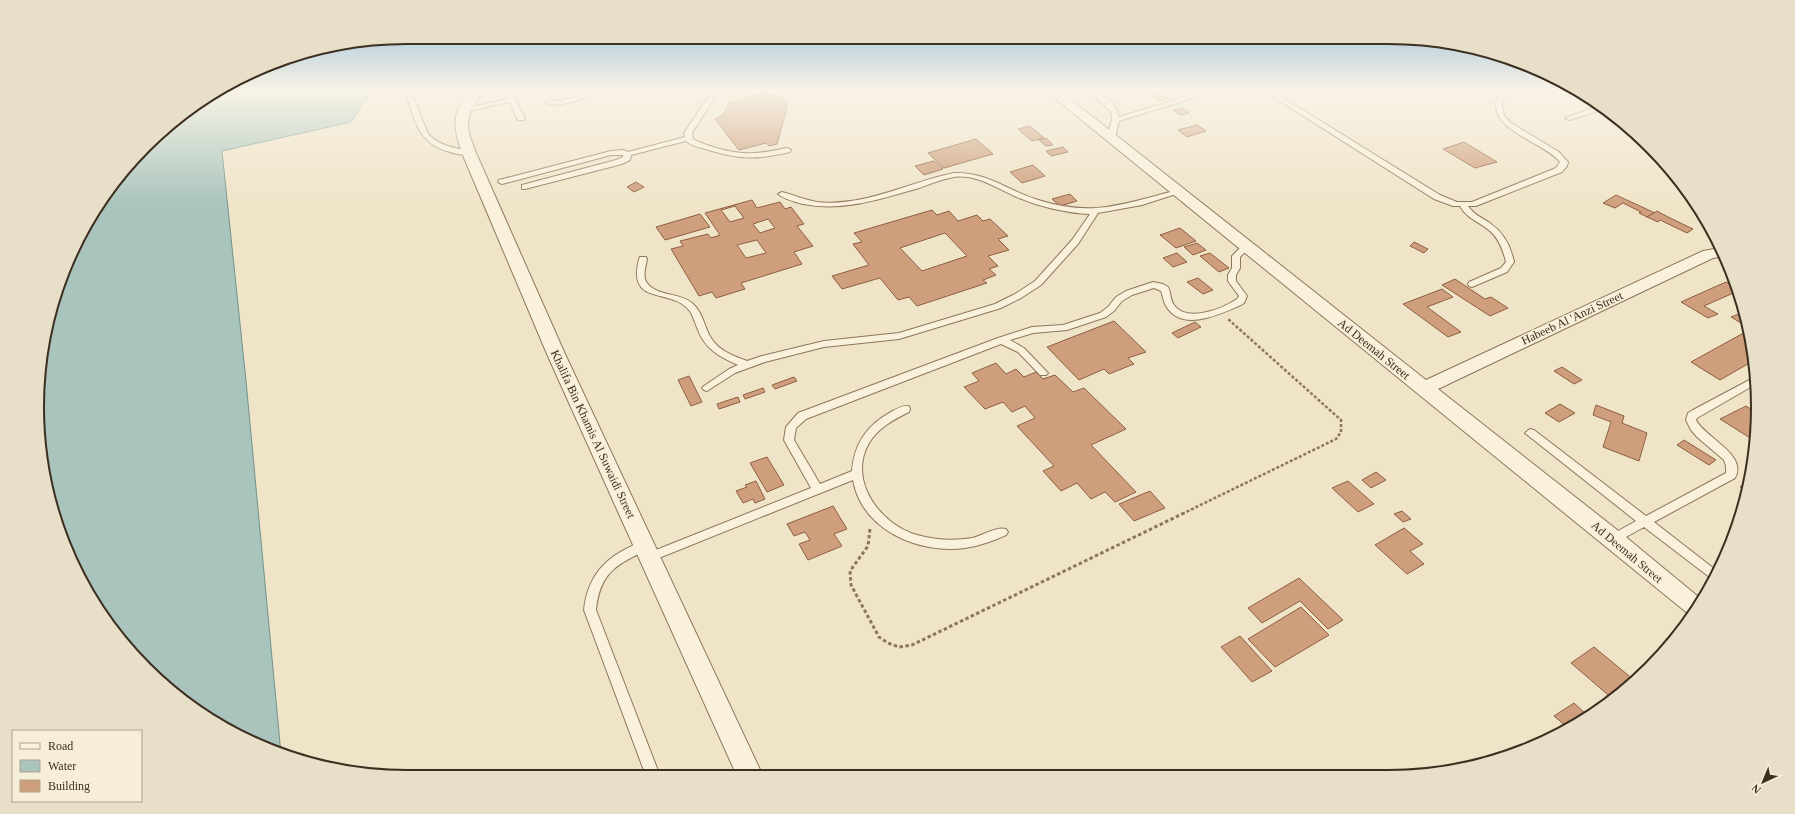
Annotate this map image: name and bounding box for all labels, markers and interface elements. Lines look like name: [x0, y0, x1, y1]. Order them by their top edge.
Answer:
street label: Habeeb Al 'Anzi Street: [1519, 288, 1626, 348]
street label: Ad Deemah Street: [1335, 316, 1413, 383]
street label: Khalifa Bin Khamis Al Suwaidi Street: [548, 348, 639, 521]
street label: Ad Deemah Street: [1589, 518, 1666, 586]
legend: [12, 730, 142, 802]
text: Road: [48, 739, 73, 753]
text: Water: [48, 759, 76, 773]
north arrow: [1743, 762, 1783, 802]
text: Building: [48, 779, 90, 793]
text: N: [1749, 782, 1763, 796]

